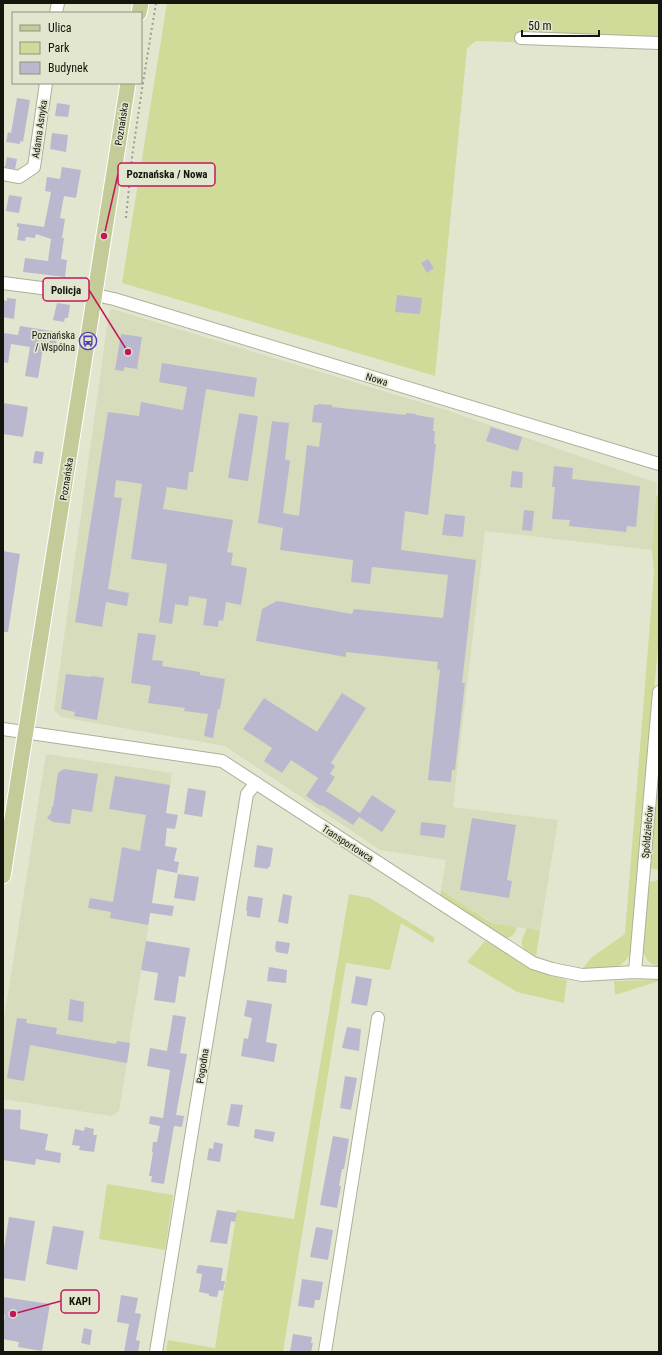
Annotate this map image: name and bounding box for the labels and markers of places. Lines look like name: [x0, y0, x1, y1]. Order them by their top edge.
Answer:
callout: Poznańska / Nowa: [118, 163, 215, 186]
callout: Policja: [43, 278, 89, 301]
place label: Poznańska / Wspólna: [32, 330, 75, 353]
bus stop icon: Poznańska / Wspólna: [78, 331, 98, 351]
callout: KAPI: [61, 1290, 99, 1313]

